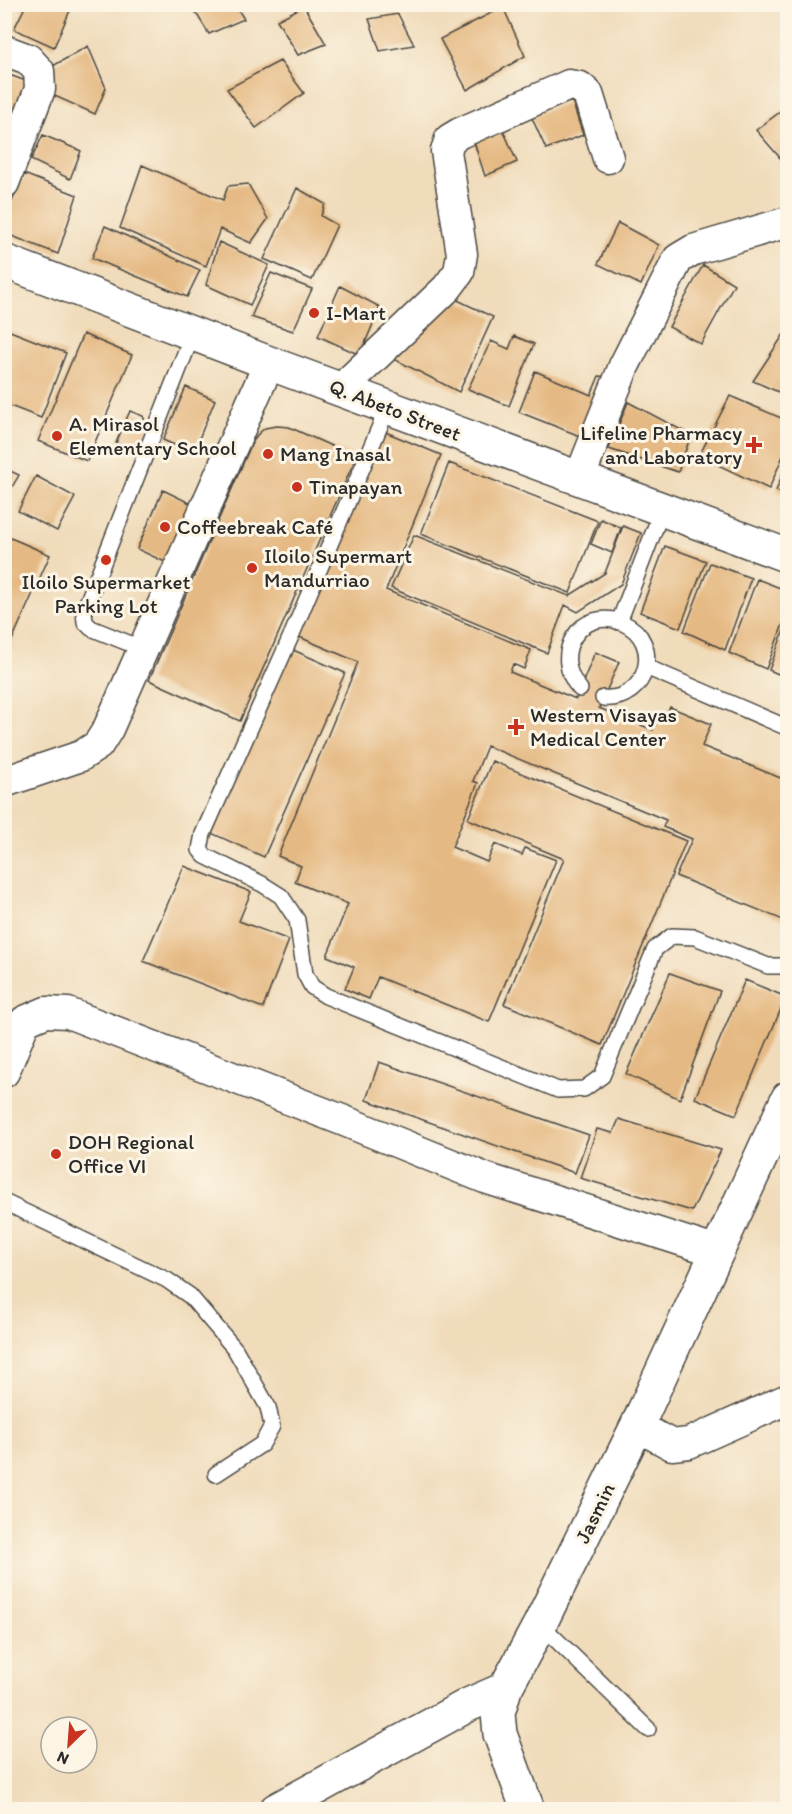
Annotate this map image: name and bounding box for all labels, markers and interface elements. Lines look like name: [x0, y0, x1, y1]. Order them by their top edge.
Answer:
place label: I-Mart: [326, 300, 386, 325]
marker: I-Mart: [307, 306, 321, 320]
street label: Q. Abeto Street: [326, 373, 465, 446]
place label: A. Mirasol Elementary School: [69, 411, 237, 460]
place label: Lifeline Pharmacy and Laboratory: [580, 420, 742, 469]
marker: A. Mirasol Elementary School: [50, 429, 64, 443]
marker: Lifeline Pharmacy and Laboratory: [747, 438, 761, 452]
place label: Mang Inasal: [280, 441, 391, 466]
marker: Mang Inasal: [261, 447, 275, 461]
place label: Tinapayan: [309, 474, 402, 499]
marker: Tinapayan: [290, 480, 304, 494]
place label: Coffeebreak Café: [177, 514, 333, 539]
marker: Coffeebreak Café: [158, 520, 172, 534]
place label: Iloilo Supermart Mandurriao: [264, 543, 412, 592]
marker: Iloilo Supermarket Parking Lot: [99, 553, 113, 567]
marker: Iloilo Supermart Mandurriao: [245, 561, 259, 575]
place label: Iloilo Supermarket Parking Lot: [22, 569, 191, 618]
place label: Western Visayas Medical Center: [530, 702, 677, 751]
marker: Western Visayas Medical Center: [507, 718, 525, 736]
place label: DOH Regional Office VI: [68, 1129, 194, 1178]
marker: DOH Regional Office VI: [49, 1147, 63, 1161]
street label: Jasmin: [569, 1478, 620, 1547]
north arrow: [39, 1715, 99, 1775]
text: N: [54, 1747, 72, 1769]

